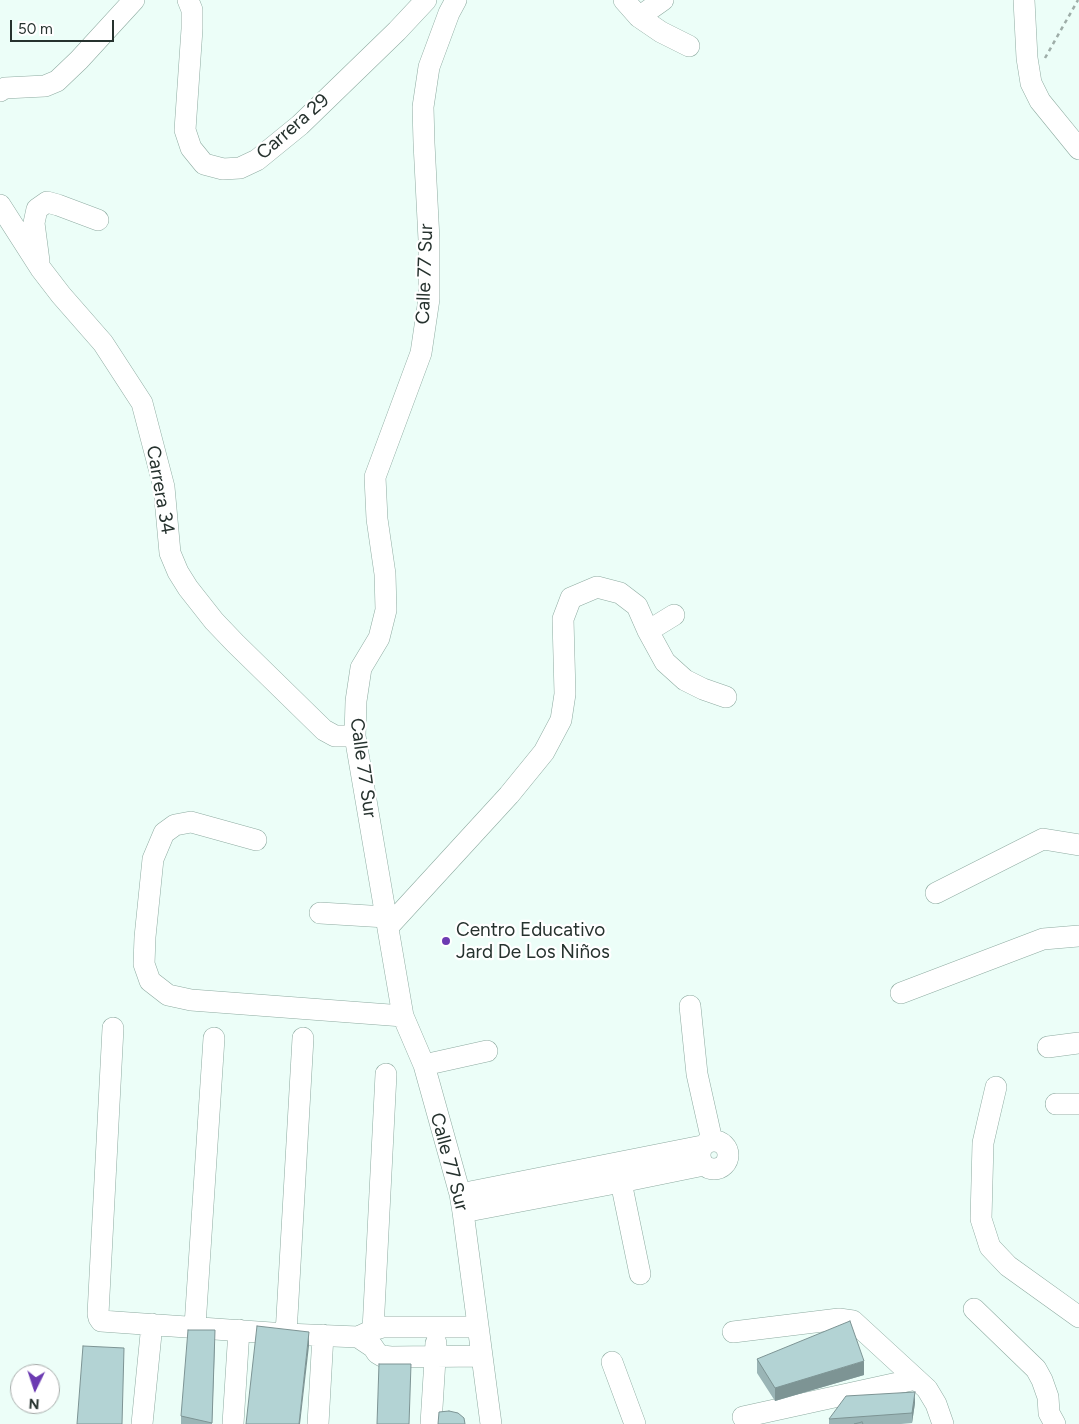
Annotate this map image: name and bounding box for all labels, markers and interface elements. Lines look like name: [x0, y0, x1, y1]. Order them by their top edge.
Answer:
scale bar: [12, 10, 116, 42]
text: 50 m: [18, 20, 53, 38]
street label: Carrera 29: [252, 89, 334, 165]
street label: Calle 77 Sur: [412, 223, 438, 325]
street label: Carrera 34: [141, 444, 179, 536]
street label: Calle 77 Sur: [345, 717, 381, 819]
place label: Centro Educativo Jard De Los Niños: [456, 919, 610, 963]
marker: Centro Educativo Jard De Los Niños: [440, 935, 452, 947]
street label: Calle 77 Sur: [425, 1110, 473, 1214]
north arrow: [10, 1364, 60, 1414]
text: N: [28, 1395, 40, 1412]

